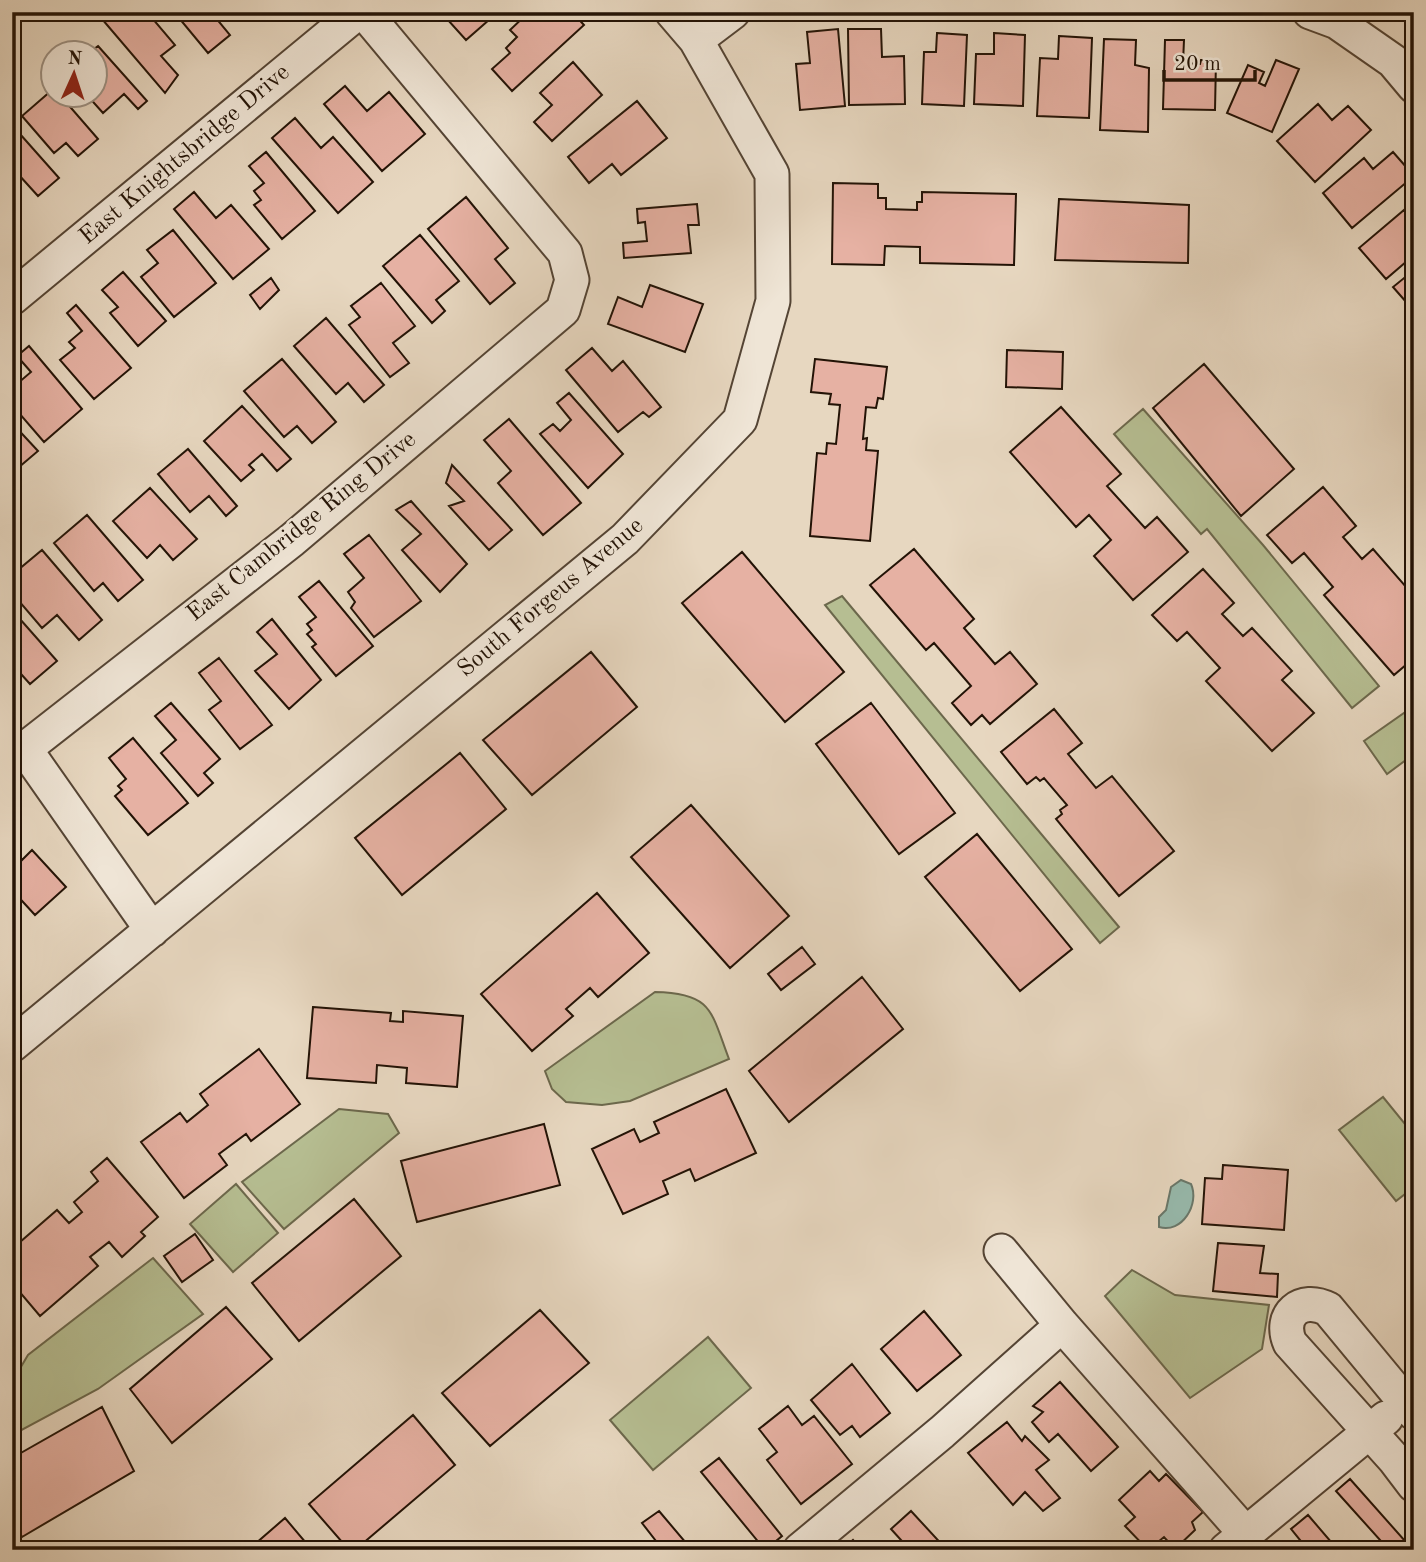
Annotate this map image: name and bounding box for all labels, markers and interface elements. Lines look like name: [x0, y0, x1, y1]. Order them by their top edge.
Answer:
north arrow: [38, 38, 108, 108]
scale bar: [1164, 38, 1254, 82]
text: N: [67, 50, 83, 69]
text: 20 m: [1174, 54, 1221, 75]
street label: East Knightsbridge Drive: [75, 60, 295, 250]
street label: East Cambridge Ring Drive: [183, 427, 421, 627]
street label: South Forgeus Avenue: [454, 514, 648, 682]

